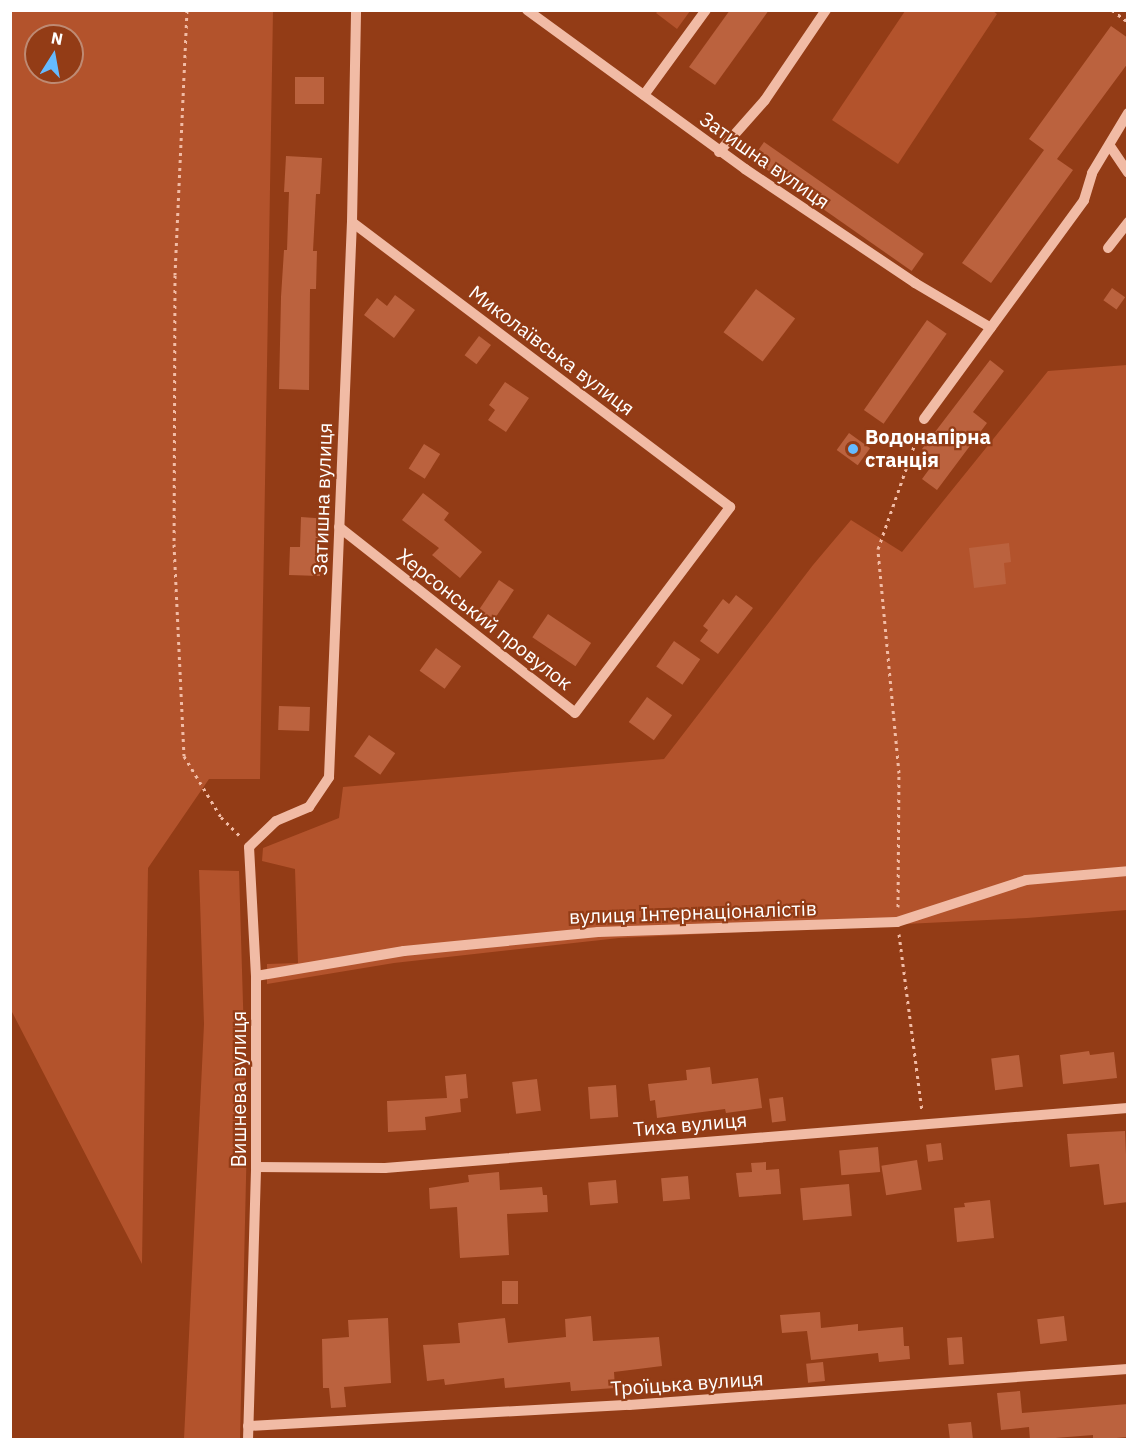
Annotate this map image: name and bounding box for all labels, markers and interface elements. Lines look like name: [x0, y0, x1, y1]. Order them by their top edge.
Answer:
north arrow: [24, 24, 84, 84]
text: N: [49, 27, 65, 49]
street label: Затишна вулиця: [695, 106, 835, 214]
street label: Миколаївська вулиця: [465, 280, 639, 420]
street label: Затишна вулиця: [307, 422, 337, 576]
place label: Водонапірна станція: [865, 425, 991, 472]
marker: Водонапірна станція: [846, 442, 860, 456]
street label: Херсонський провулок: [393, 543, 577, 695]
street label: вулиця Інтернаціоналістів: [569, 896, 817, 928]
street label: Вишнева вулиця: [226, 1011, 250, 1167]
street label: Тиха вулиця: [632, 1107, 748, 1141]
street label: Троїцька вулиця: [610, 1366, 764, 1400]

